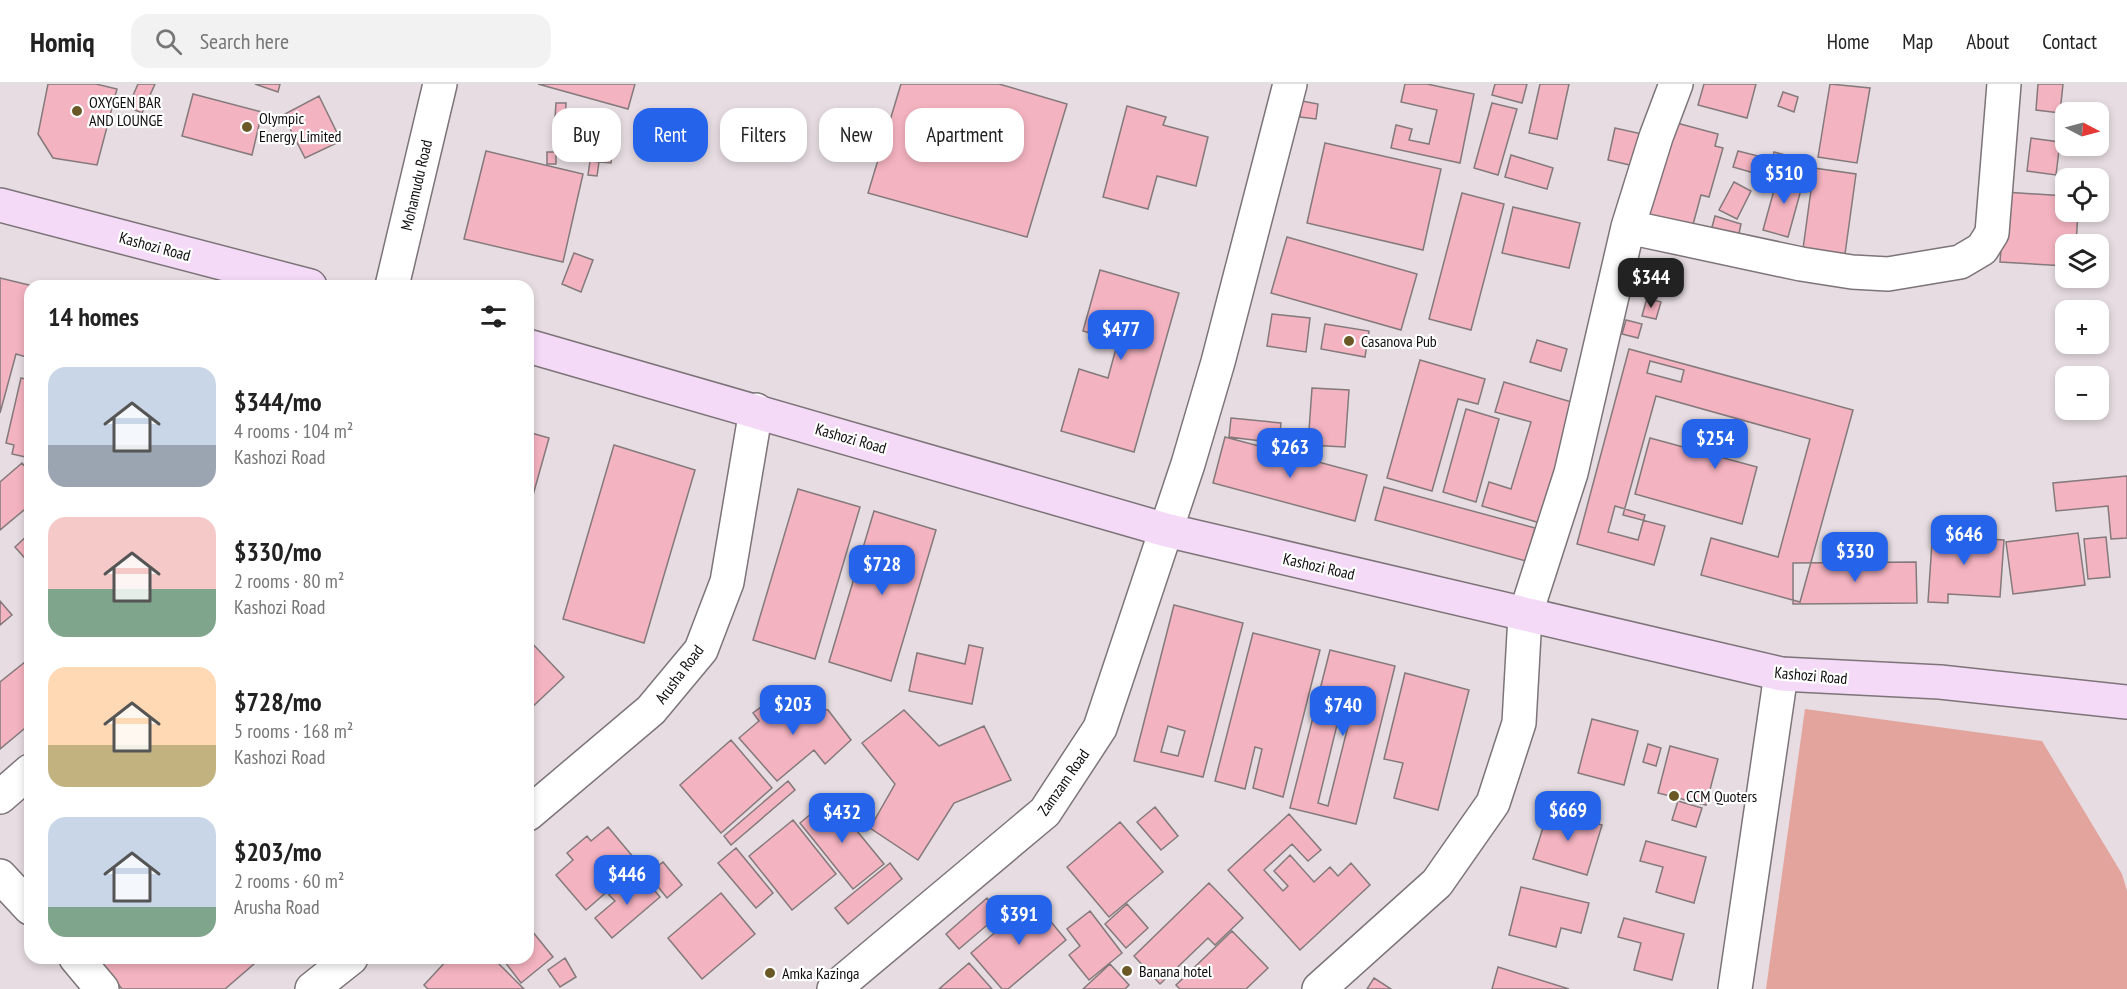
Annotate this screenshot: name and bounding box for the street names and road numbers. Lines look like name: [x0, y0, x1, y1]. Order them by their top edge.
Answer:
street label: Mohamudu Road: [396, 138, 436, 232]
street label: Kashozi Road: [117, 227, 193, 265]
street label: Kashozi Road: [813, 418, 889, 458]
street label: Kashozi Road: [1281, 548, 1357, 584]
street label: Arusha Road: [650, 641, 708, 707]
street label: Kashozi Road: [1774, 662, 1848, 688]
street label: Zamzam Road: [1033, 745, 1093, 819]

